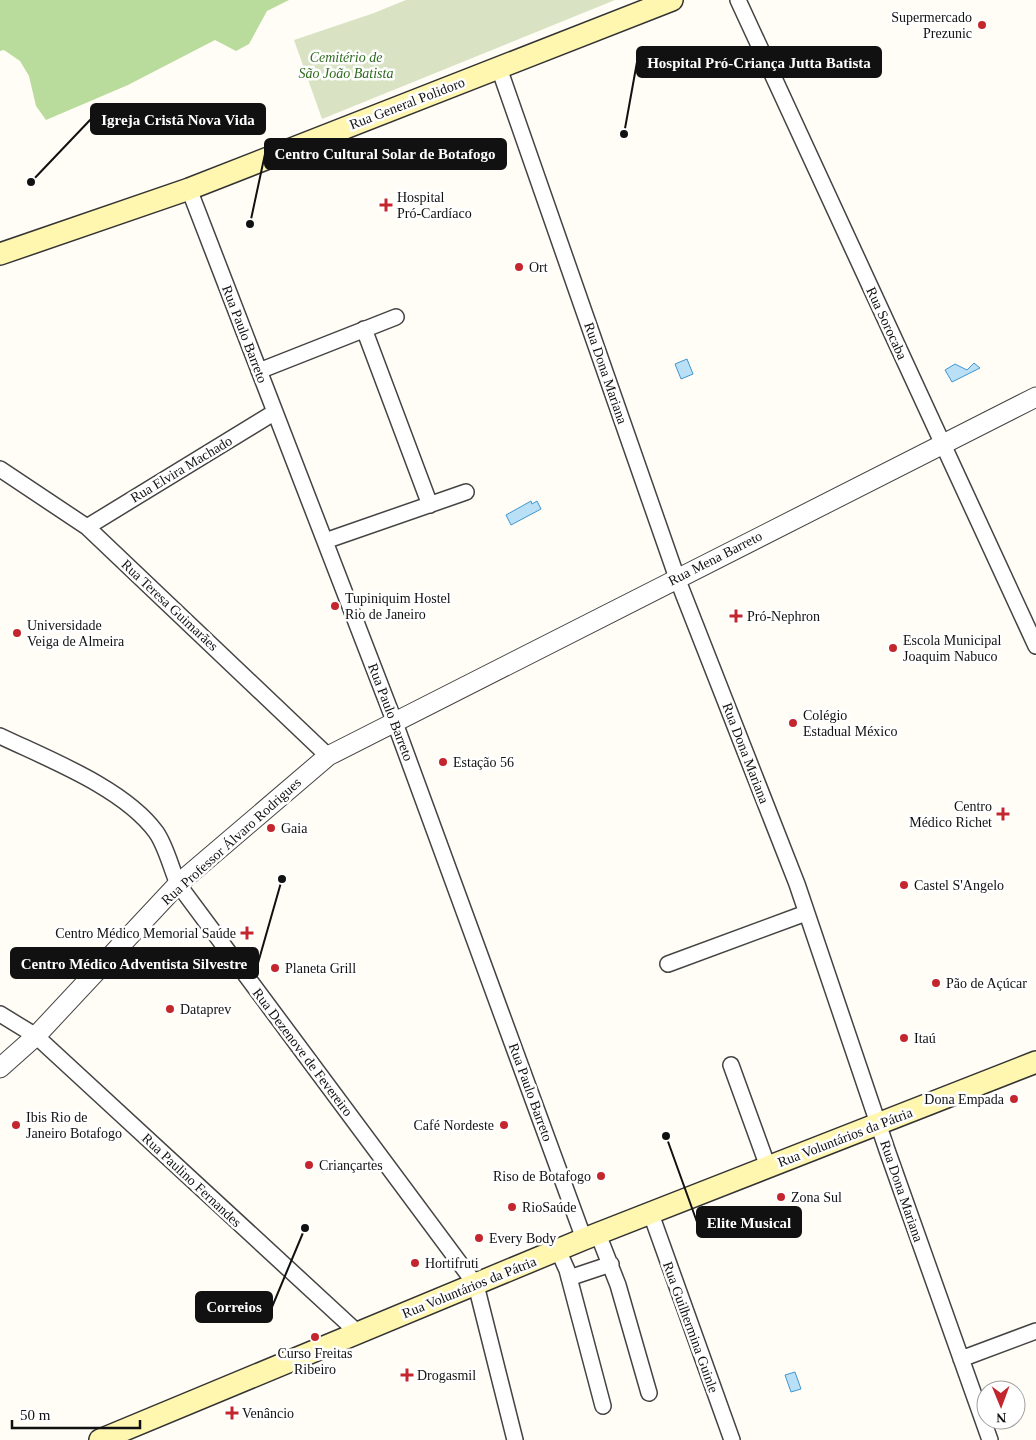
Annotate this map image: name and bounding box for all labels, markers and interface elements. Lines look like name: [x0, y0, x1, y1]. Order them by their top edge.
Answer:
place label: Supermercado Prezunic: [891, 10, 972, 41]
marker: Supermercado Prezunic: [976, 19, 988, 31]
callout: Hospital Pró-Criança Jutta Batista: [637, 47, 881, 77]
park label: Cemitério de São João Batista: [299, 50, 393, 81]
text: Hospital Pró-Criança Jutta Batista: [647, 55, 871, 71]
street label: Rua General Polidoro: [347, 75, 467, 132]
callout: Igreja Cristã Nova Vida: [91, 104, 265, 134]
text: Igreja Cristã Nova Vida: [101, 112, 255, 128]
callout: Centro Cultural Solar de Botafogo: [265, 139, 506, 169]
text: Centro Cultural Solar de Botafogo: [274, 146, 496, 162]
place label: Hospital Pró-Cardíaco: [397, 190, 472, 221]
marker: Hospital Pró-Cardíaco: [379, 198, 393, 212]
place label: Ort: [529, 260, 548, 275]
marker: Ort: [513, 261, 525, 273]
street label: Rua Paulo Barreto: [219, 283, 270, 385]
street label: Rua Sorocaba: [863, 285, 910, 362]
street label: Rua Dona Mariana: [581, 320, 630, 427]
street label: Rua Elvira Machado: [128, 433, 235, 506]
street label: Rua Mena Barreto: [666, 528, 765, 589]
street label: Rua Teresa Guimarães: [118, 557, 221, 654]
place label: Tupiniquim Hostel Rio de Janeiro: [345, 591, 451, 622]
marker: Tupiniquim Hostel Rio de Janeiro: [329, 600, 341, 612]
marker: Pró-Nephron: [729, 609, 743, 623]
place label: Pró-Nephron: [747, 609, 820, 624]
place label: Universidade Veiga de Almeira: [27, 618, 125, 649]
marker: Universidade Veiga de Almeira: [11, 627, 23, 639]
place label: Escola Municipal Joaquim Nabuco: [903, 633, 1001, 664]
marker: Escola Municipal Joaquim Nabuco: [887, 642, 899, 654]
street label: Rua Paulo Barreto: [365, 661, 416, 763]
street label: Rua Dona Mariana: [719, 701, 772, 806]
place label: Colégio Estadual México: [803, 708, 897, 739]
marker: Colégio Estadual México: [787, 717, 799, 729]
place label: Estação 56: [453, 755, 514, 770]
marker: Estação 56: [437, 756, 449, 768]
street label: Rua Professor Álvaro Rodrigues: [158, 774, 304, 908]
place label: Centro Médico Richet: [909, 799, 992, 830]
marker: Centro Médico Richet: [996, 807, 1010, 821]
place label: Gaia: [281, 821, 308, 836]
marker: Gaia: [265, 822, 277, 834]
place label: Castel S'Angelo: [914, 878, 1004, 893]
marker: Castel S'Angelo: [898, 879, 910, 891]
place label: Centro Médico Memorial Saúde: [55, 926, 236, 941]
marker: Centro Médico Memorial Saúde: [240, 926, 254, 940]
callout: Centro Médico Adventista Silvestre: [11, 948, 258, 978]
text: Centro Médico Adventista Silvestre: [21, 956, 248, 972]
place label: Planeta Grill: [285, 961, 356, 976]
marker: Planeta Grill: [269, 962, 281, 974]
place label: Pão de Açúcar: [946, 976, 1027, 991]
marker: Pão de Açúcar: [930, 977, 942, 989]
street label: Rua Dezenove de Fevereiro: [250, 986, 355, 1119]
place label: Dataprev: [180, 1002, 231, 1017]
marker: Dataprev: [164, 1003, 176, 1015]
place label: Itaú: [914, 1031, 936, 1046]
marker: Itaú: [898, 1032, 910, 1044]
street label: Rua Paulo Barreto: [506, 1041, 555, 1143]
place label: Dona Empada: [924, 1092, 1005, 1107]
marker: Dona Empada: [1008, 1093, 1020, 1105]
street label: Rua Voluntários da Pátria: [776, 1105, 915, 1170]
place label: Ibis Rio de Janeiro Botafogo: [26, 1110, 122, 1141]
place label: Café Nordeste: [414, 1118, 494, 1133]
marker: Ibis Rio de Janeiro Botafogo: [10, 1119, 22, 1131]
marker: Café Nordeste: [498, 1119, 510, 1131]
street label: Rua Paulino Fernandes: [139, 1131, 244, 1230]
street label: Rua Dona Mariana: [877, 1138, 926, 1245]
place label: Criançartes: [319, 1158, 383, 1173]
marker: Criançartes: [303, 1159, 315, 1171]
place label: Riso de Botafogo: [493, 1169, 591, 1184]
marker: Riso de Botafogo: [595, 1170, 607, 1182]
place label: Zona Sul: [791, 1190, 842, 1205]
marker: Zona Sul: [775, 1191, 787, 1203]
place label: RioSaúde: [522, 1200, 576, 1215]
marker: RioSaúde: [506, 1201, 518, 1213]
callout: Elite Musical: [697, 1207, 801, 1237]
text: Elite Musical: [707, 1215, 791, 1231]
place label: Every Body: [489, 1231, 556, 1246]
marker: Every Body: [473, 1232, 485, 1244]
street label: Rua Voluntários da Pátria: [400, 1253, 539, 1321]
place label: Hortifruti: [425, 1256, 479, 1271]
marker: Hortifruti: [409, 1257, 421, 1269]
street label: Rua Guilhermina Guinle: [660, 1260, 721, 1395]
callout: Correios: [196, 1292, 272, 1322]
text: Correios: [206, 1299, 262, 1315]
marker: Curso Freitas Ribeiro: [309, 1331, 321, 1343]
place label: Curso Freitas Ribeiro: [277, 1346, 353, 1377]
place label: Drogasmil: [417, 1368, 476, 1383]
marker: Drogasmil: [401, 1369, 413, 1381]
north arrow: [976, 1380, 1026, 1430]
scale bar: [12, 1398, 140, 1430]
place label: Venâncio: [242, 1406, 294, 1421]
text: 50 m: [20, 1407, 51, 1423]
marker: Venâncio: [226, 1407, 238, 1419]
text: N: [996, 1410, 1006, 1425]

